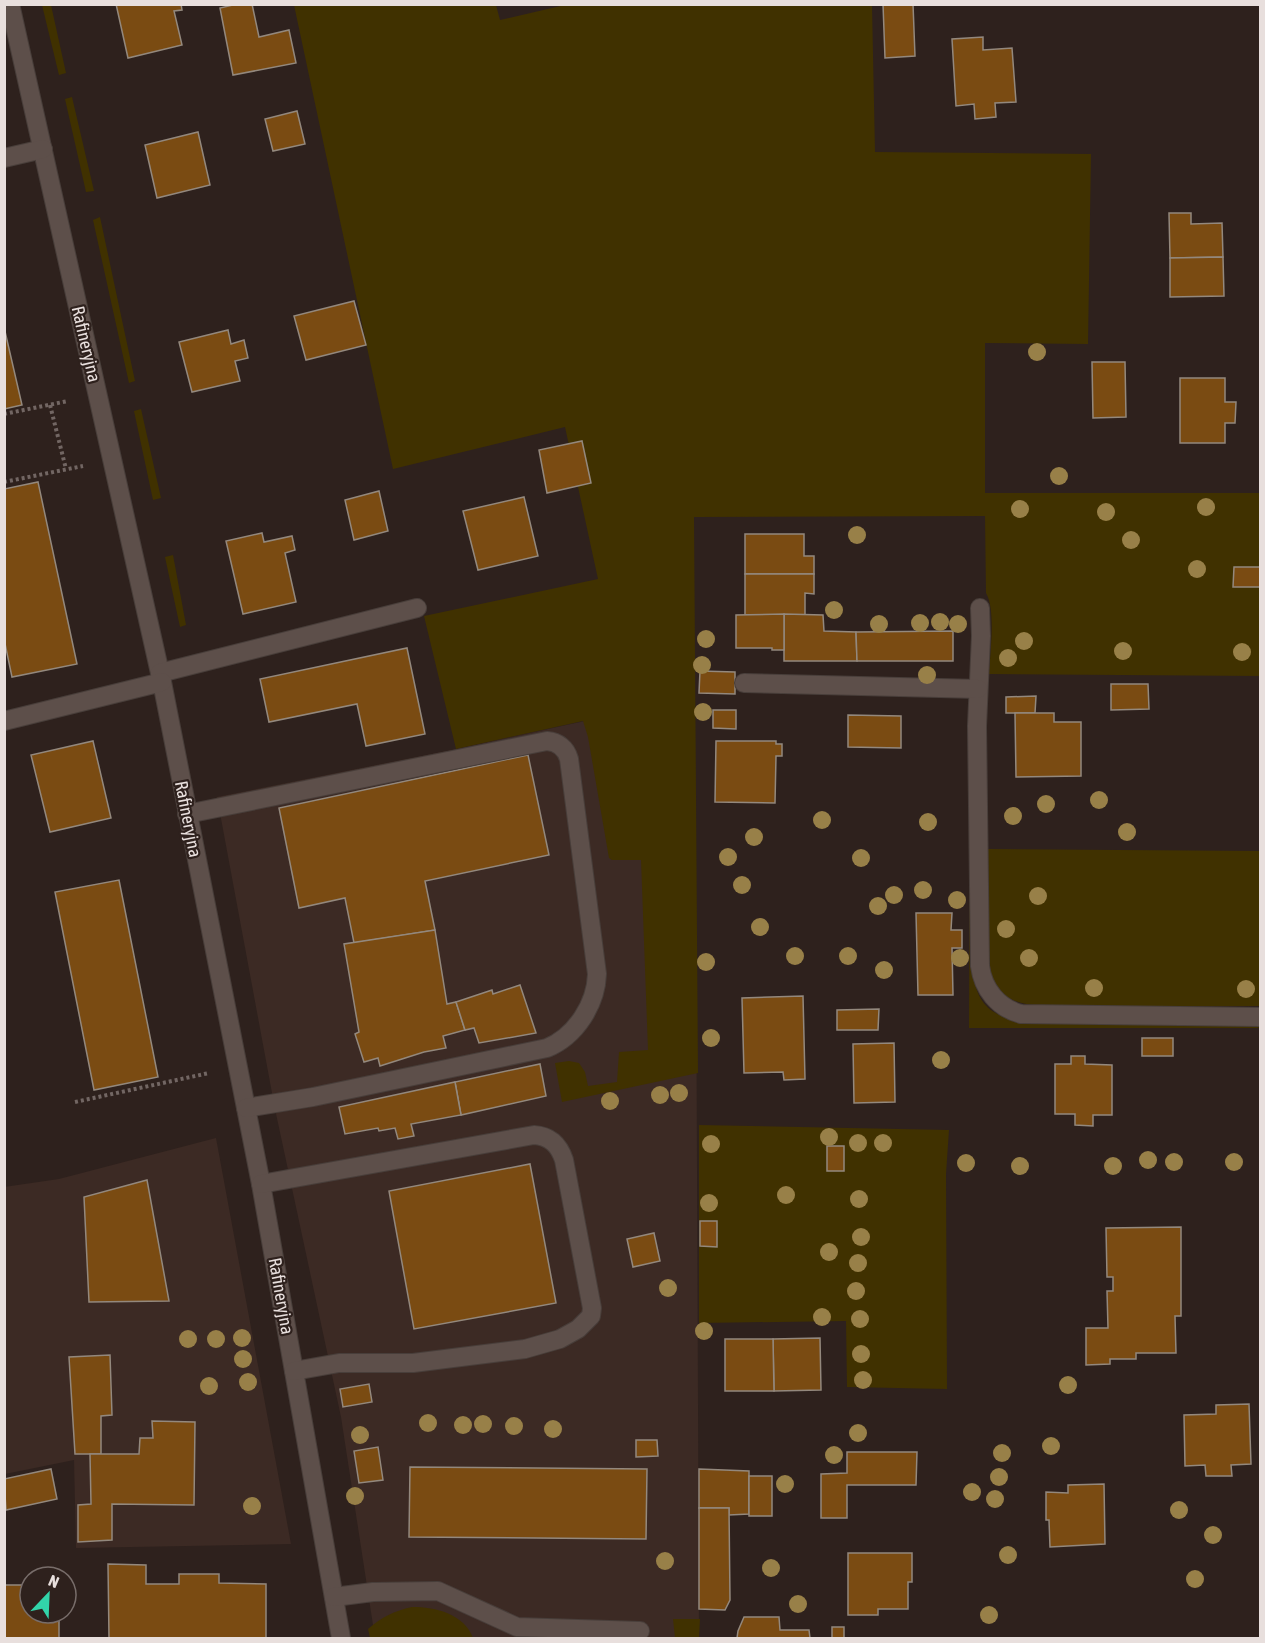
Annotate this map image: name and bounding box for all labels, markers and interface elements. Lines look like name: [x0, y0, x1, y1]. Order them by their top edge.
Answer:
street label: Rafineryjna: [68, 304, 105, 384]
street label: Rafineryjna: [171, 779, 206, 859]
street label: Rafineryjna: [264, 1256, 299, 1336]
north arrow: [18, 1565, 78, 1625]
text: N: [46, 1571, 62, 1591]

